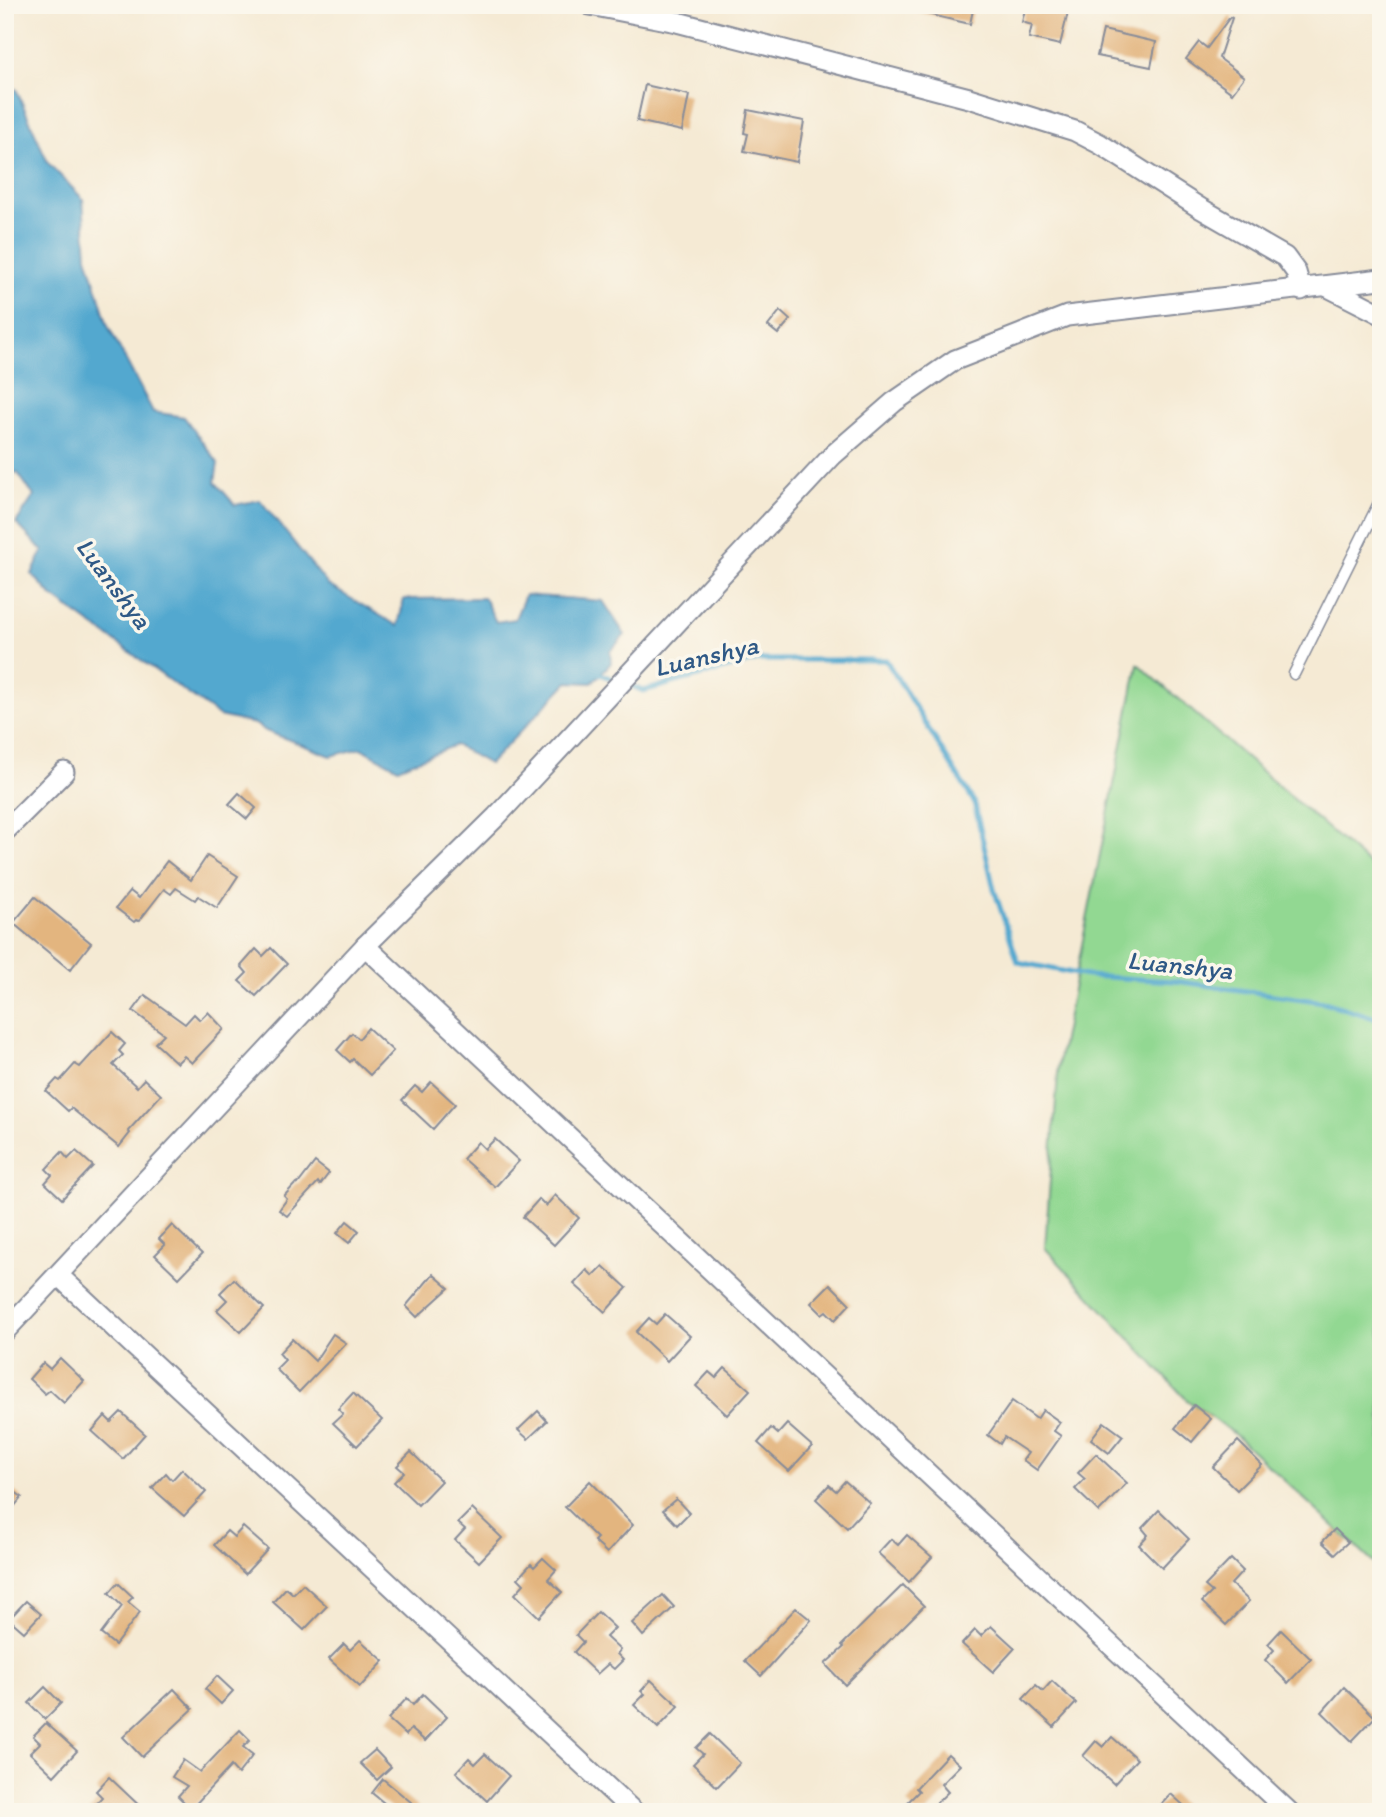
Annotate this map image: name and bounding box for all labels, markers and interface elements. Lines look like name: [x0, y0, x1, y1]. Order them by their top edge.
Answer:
water label: Luanshya: [69, 531, 159, 635]
water label: Luanshya: [651, 628, 762, 683]
water label: Luanshya: [1126, 944, 1235, 986]

